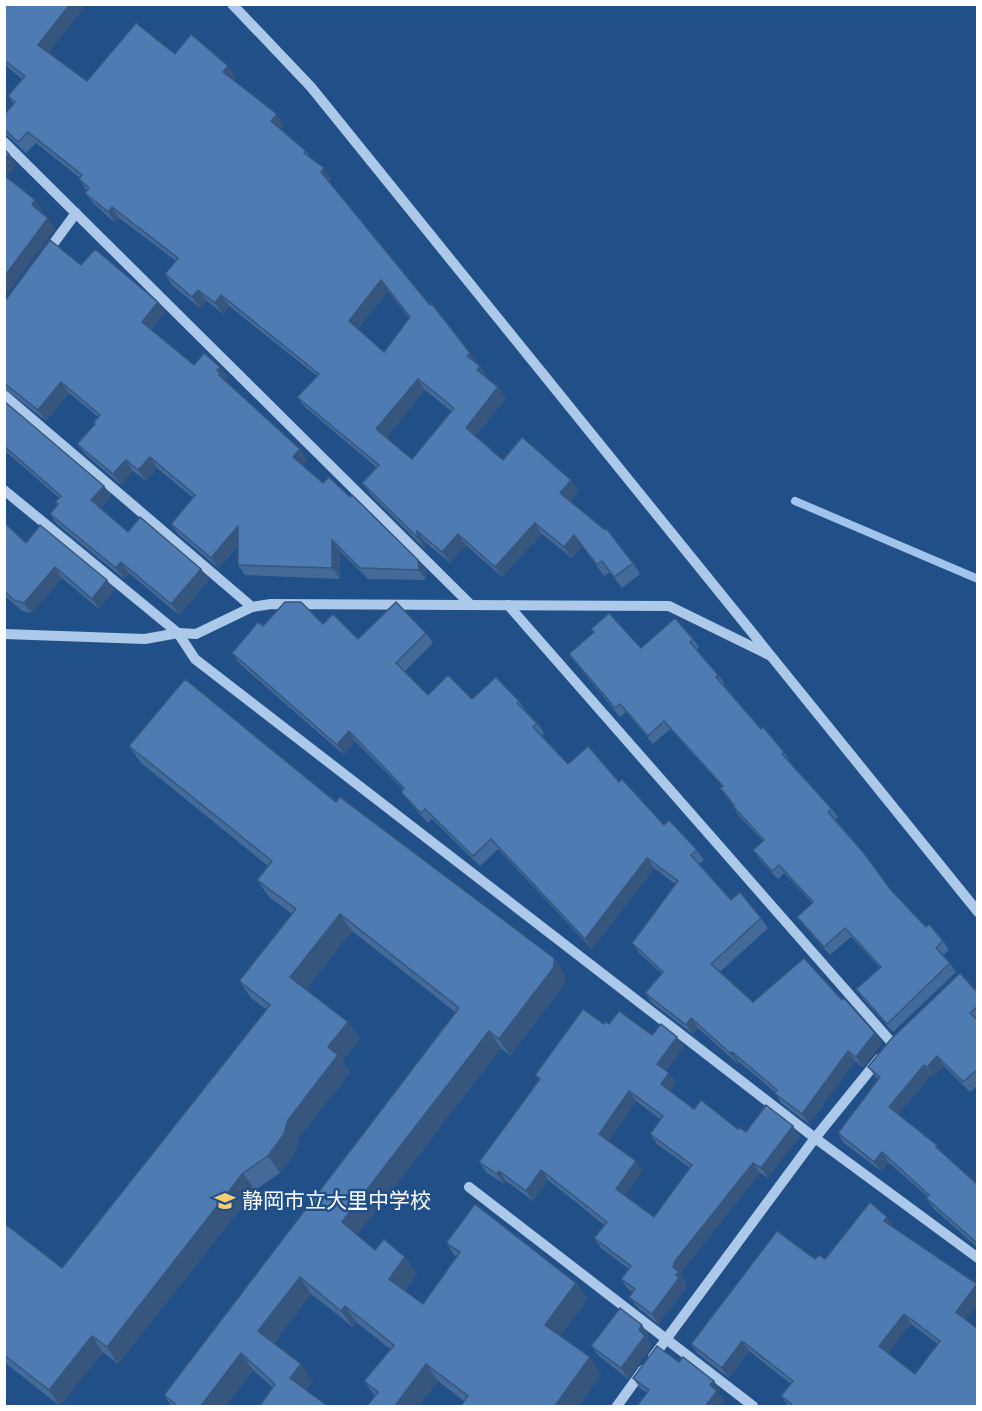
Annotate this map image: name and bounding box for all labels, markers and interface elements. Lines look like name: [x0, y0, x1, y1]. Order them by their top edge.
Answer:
school or university icon: 静岡市立大里中学校: [213, 1189, 237, 1213]
place label: 静岡市立大里中学校: [242, 1189, 431, 1212]

